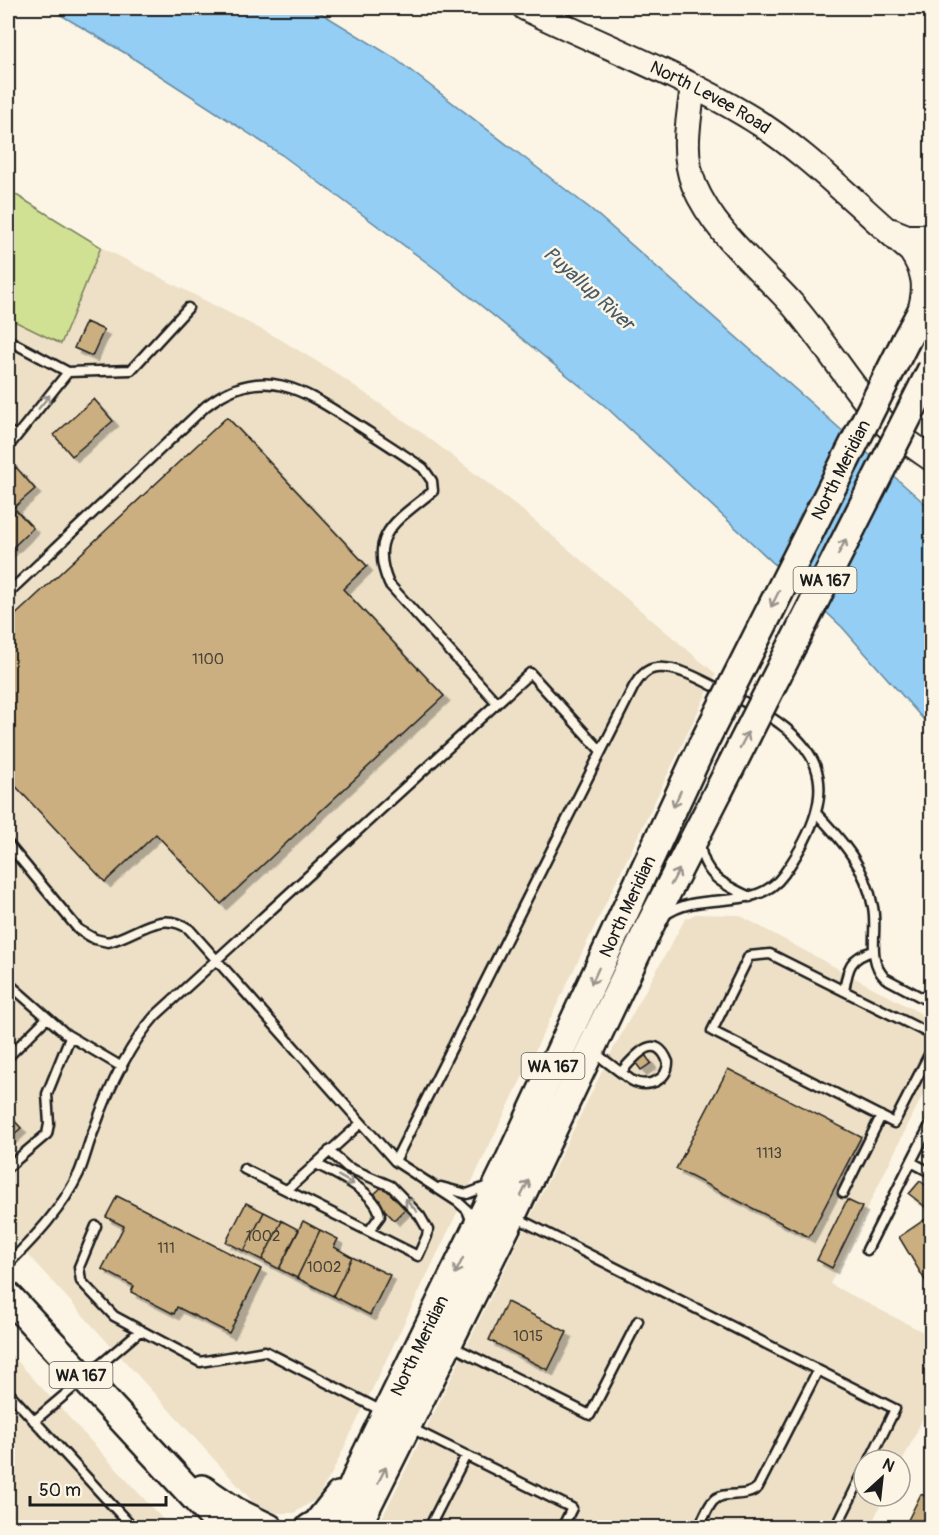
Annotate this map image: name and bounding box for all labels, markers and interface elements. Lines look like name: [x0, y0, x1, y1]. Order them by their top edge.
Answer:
street label: North Levee Road: [646, 56, 775, 140]
water label: Puyallup River: [538, 241, 642, 338]
one-way arrow: [38, 394, 51, 410]
street label: North Meridian: [806, 416, 876, 524]
one-way arrow: [836, 538, 848, 556]
road number: WA 167: [794, 567, 856, 593]
one-way arrow: [769, 589, 780, 607]
house number: 1100: [192, 650, 224, 669]
one-way arrow: [739, 731, 751, 749]
one-way arrow: [671, 790, 682, 808]
street label: North Meridian: [594, 852, 661, 961]
one-way arrow: [670, 869, 681, 887]
one-way arrow: [589, 966, 600, 984]
road number: WA 167: [522, 1053, 584, 1079]
house number: 1113: [756, 1144, 782, 1163]
one-way arrow: [337, 1175, 355, 1186]
one-way arrow: [520, 1179, 532, 1197]
one-way arrow: [404, 1198, 418, 1213]
house number: 1002: [246, 1227, 280, 1246]
house number: 111: [157, 1239, 175, 1258]
one-way arrow: [452, 1257, 464, 1275]
house number: 1002: [307, 1258, 341, 1277]
street label: North Meridian: [385, 1292, 454, 1400]
house number: 1015: [513, 1327, 543, 1346]
road number: WA 167: [50, 1362, 112, 1388]
north arrow: [852, 1448, 912, 1508]
text: N: [879, 1454, 898, 1477]
one-way arrow: [377, 1467, 389, 1485]
scale bar: [30, 1469, 166, 1507]
text: 50 m: [39, 1479, 81, 1502]

